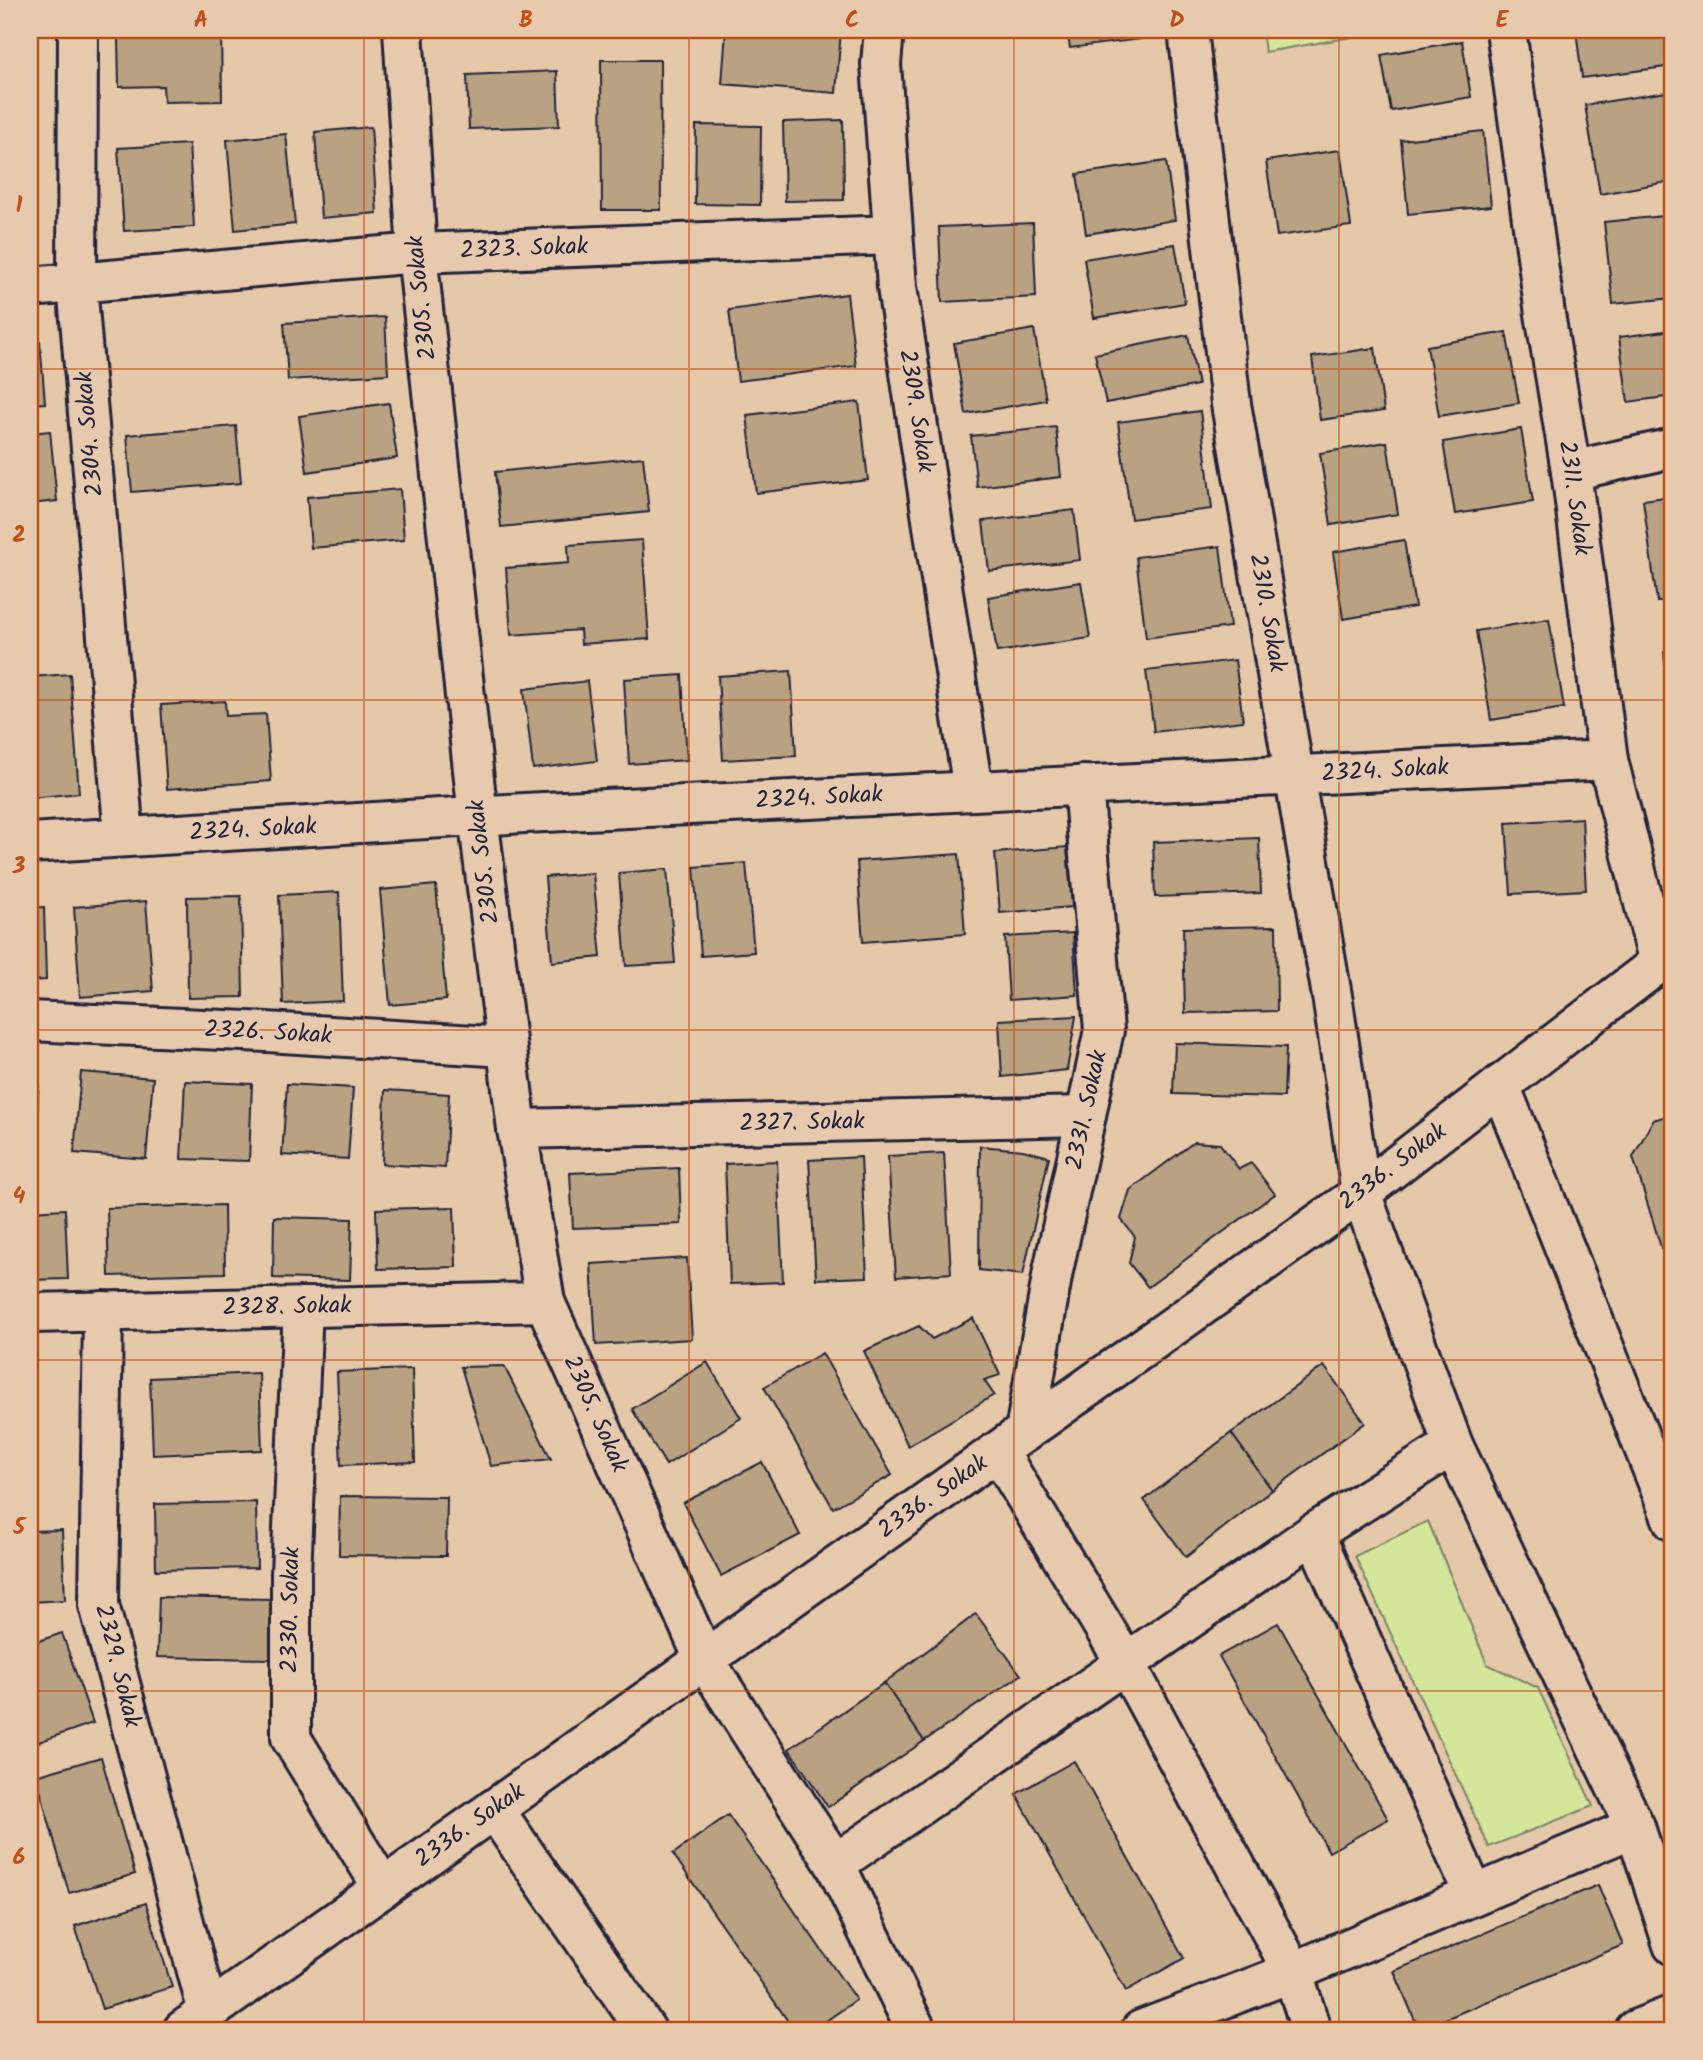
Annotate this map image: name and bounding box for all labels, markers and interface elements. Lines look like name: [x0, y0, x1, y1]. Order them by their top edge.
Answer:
text: A: [194, 3, 208, 39]
text: B: [519, 3, 533, 39]
text: C: [845, 3, 859, 39]
text: D: [1169, 3, 1185, 39]
text: E: [1496, 3, 1510, 39]
text: 1: [16, 188, 23, 224]
street label: 2323. Sokak: [459, 227, 589, 271]
street label: 2305. Sokak: [396, 233, 448, 362]
street label: 2309. Sokak: [887, 347, 945, 476]
street label: 2304. Sokak: [65, 369, 115, 498]
street label: 2311. Sokak: [1547, 438, 1601, 559]
text: 2: [12, 518, 26, 554]
street label: 2310. Sokak: [1237, 551, 1297, 676]
street label: 2324. Sokak: [1320, 748, 1450, 794]
street label: 2324. Sokak: [754, 775, 884, 821]
street label: 2305. Sokak: [457, 797, 511, 927]
street label: 2324. Sokak: [188, 807, 318, 853]
text: 3: [12, 849, 26, 885]
street label: 2326. Sokak: [203, 1010, 333, 1056]
street label: 2331. Sokak: [1055, 1046, 1119, 1174]
street label: 2327. Sokak: [739, 1102, 866, 1144]
street label: 2336. Sokak: [1330, 1113, 1456, 1221]
text: 4: [13, 1179, 26, 1215]
street label: 2328. Sokak: [222, 1286, 352, 1328]
street label: 2305. Sokak: [552, 1349, 639, 1480]
street label: 2336. Sokak: [870, 1444, 997, 1550]
text: 5: [12, 1510, 27, 1546]
street label: 2330. Sokak: [270, 1546, 312, 1673]
street label: 2329. Sokak: [83, 1600, 151, 1733]
street label: 2336. Sokak: [407, 1773, 534, 1879]
text: 6: [13, 1840, 25, 1876]

